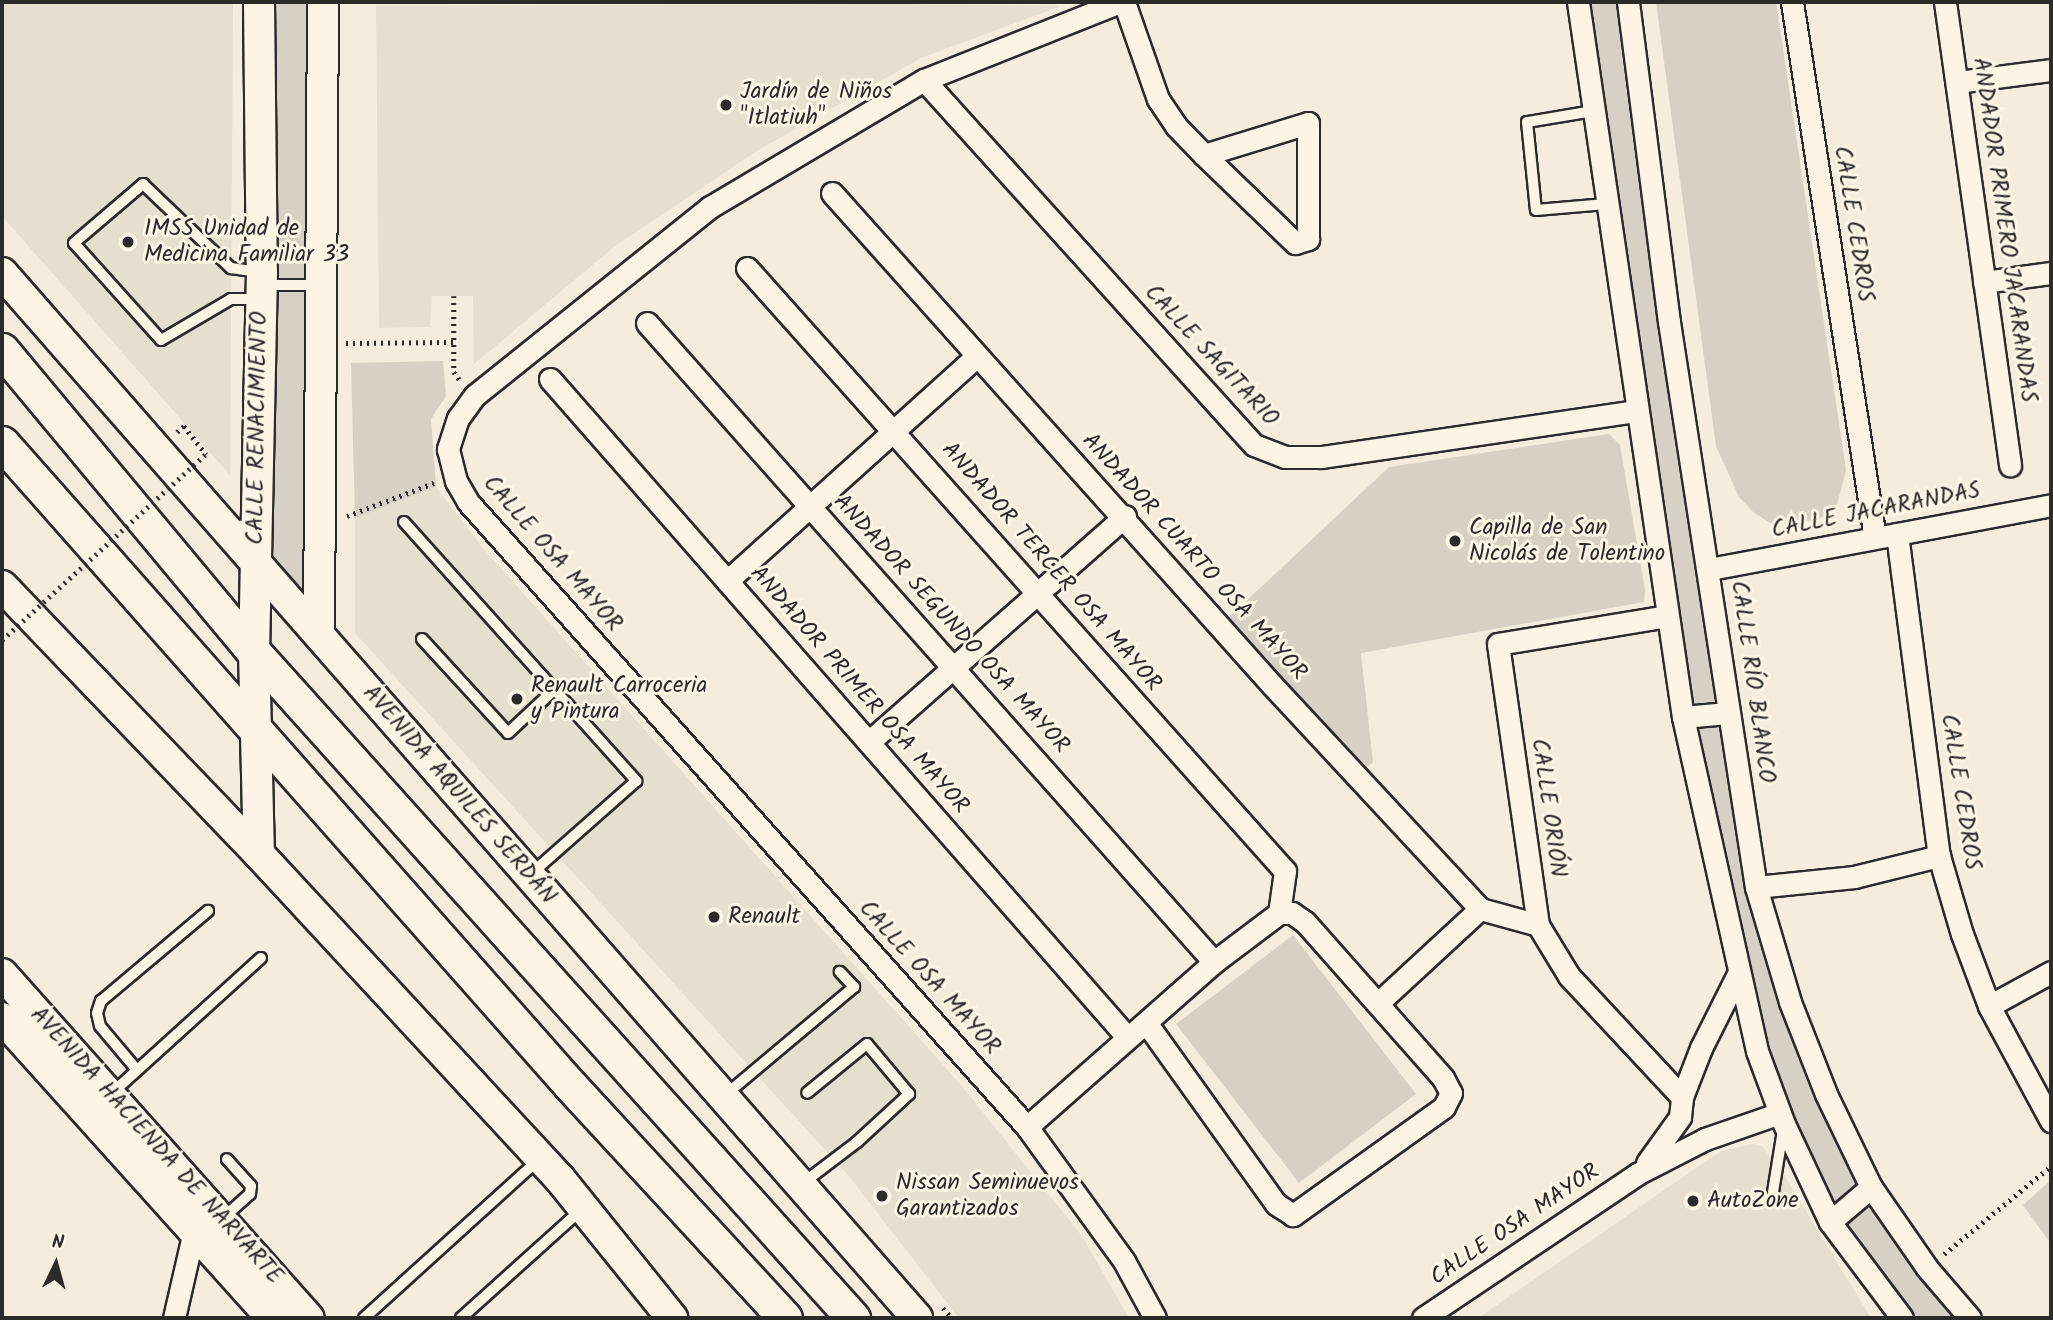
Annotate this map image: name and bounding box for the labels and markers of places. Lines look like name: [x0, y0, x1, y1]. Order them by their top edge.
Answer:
place label: Jardín de Niños "Itlatiuh": [740, 78, 892, 132]
marker: Jardín de Niños "Itlatiuh": [718, 97, 734, 113]
place label: IMSS Unidad de Medicina Familiar 33: [144, 215, 349, 269]
marker: IMSS Unidad de Medicina Familiar 33: [118, 232, 138, 252]
place label: Capilla de San Nicolás de Tolentino: [1469, 514, 1665, 568]
marker: Capilla de San Nicolás de Tolentino: [1447, 533, 1463, 549]
place label: Renault Carroceria y Pintura: [531, 672, 707, 726]
marker: Renault Carroceria y Pintura: [509, 691, 525, 707]
place label: Renault: [728, 903, 800, 931]
marker: Renault: [706, 909, 722, 925]
place label: Nissan Seminuevos Garantizados: [896, 1169, 1079, 1223]
place label: AutoZone: [1707, 1187, 1799, 1215]
marker: Nissan Seminuevos Garantizados: [874, 1188, 890, 1204]
marker: AutoZone: [1685, 1193, 1701, 1209]

